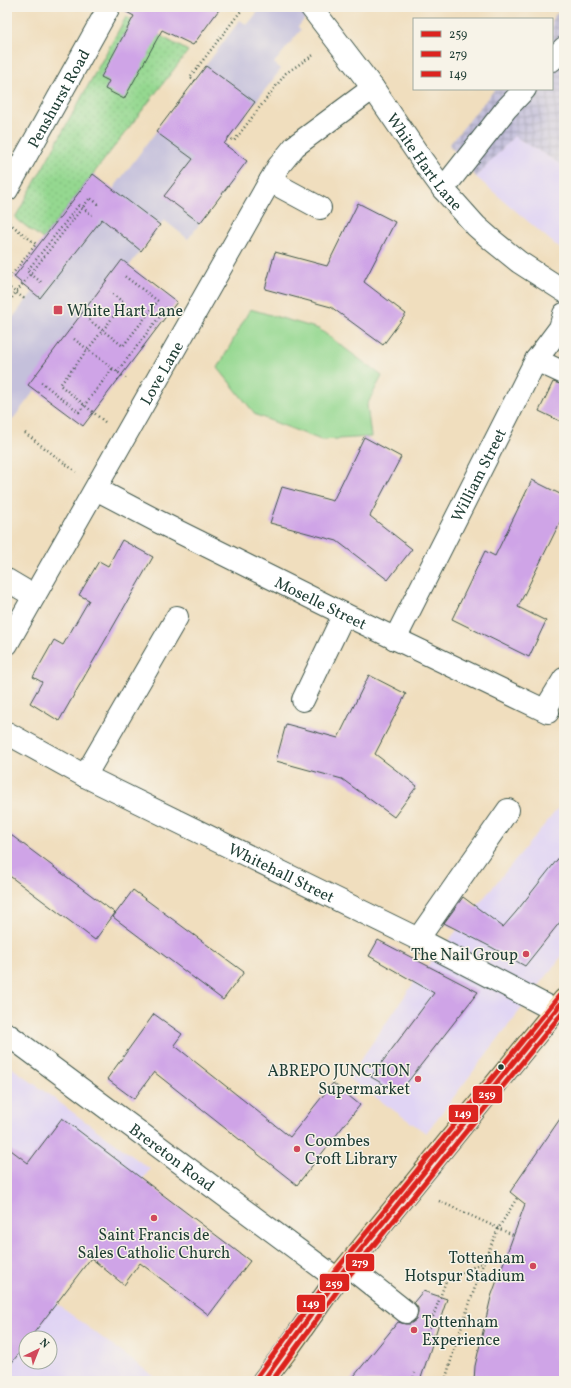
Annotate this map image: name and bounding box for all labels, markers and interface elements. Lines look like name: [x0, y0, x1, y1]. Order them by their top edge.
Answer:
legend: [413, 18, 553, 90]
text: 259: [449, 27, 467, 43]
street label: Penshurst Road: [23, 46, 96, 153]
text: 279: [449, 47, 467, 63]
text: 149: [449, 67, 467, 83]
street label: White Hart Lane: [380, 109, 466, 216]
place label: White Hart Lane: [67, 301, 183, 323]
marker: White Hart Lane: [52, 304, 64, 316]
street label: Love Lane: [136, 338, 190, 410]
street label: William Street: [447, 425, 513, 526]
street label: Moselle Street: [270, 572, 370, 636]
street label: Whitehall Street: [224, 839, 338, 910]
place label: The Nail Group: [411, 945, 518, 967]
marker: The Nail Group: [521, 949, 531, 959]
place label: ABREPO JUNCTION Supermarket: [267, 1061, 410, 1101]
unlabelled marker: [496, 1062, 506, 1072]
marker: ABREPO JUNCTION Supermarket: [413, 1074, 423, 1084]
line badge: 259: [472, 1085, 503, 1104]
text: 259: [479, 1088, 495, 1103]
line badge: 149: [448, 1104, 479, 1123]
text: 149: [455, 1107, 471, 1122]
street label: Brereton Road: [124, 1119, 219, 1197]
place label: Coombes Croft Library: [305, 1131, 398, 1171]
marker: Coombes Croft Library: [292, 1144, 302, 1154]
marker: Saint Francis de Sales Catholic Church: [149, 1213, 159, 1223]
place label: Saint Francis de Sales Catholic Church: [78, 1225, 230, 1265]
place label: Tottenham Hotspur Stadium: [404, 1248, 525, 1288]
line badge: 279: [345, 1253, 375, 1272]
text: 279: [352, 1256, 368, 1271]
marker: Tottenham Hotspur Stadium: [528, 1261, 538, 1271]
line badge: 259: [319, 1273, 350, 1292]
text: 259: [326, 1277, 342, 1292]
line badge: 149: [296, 1294, 326, 1313]
text: 149: [303, 1297, 319, 1312]
place label: Tottenham Experience: [422, 1312, 500, 1352]
marker: Tottenham Experience: [409, 1325, 419, 1335]
north arrow: [18, 1330, 58, 1370]
text: N: [36, 1336, 52, 1352]

